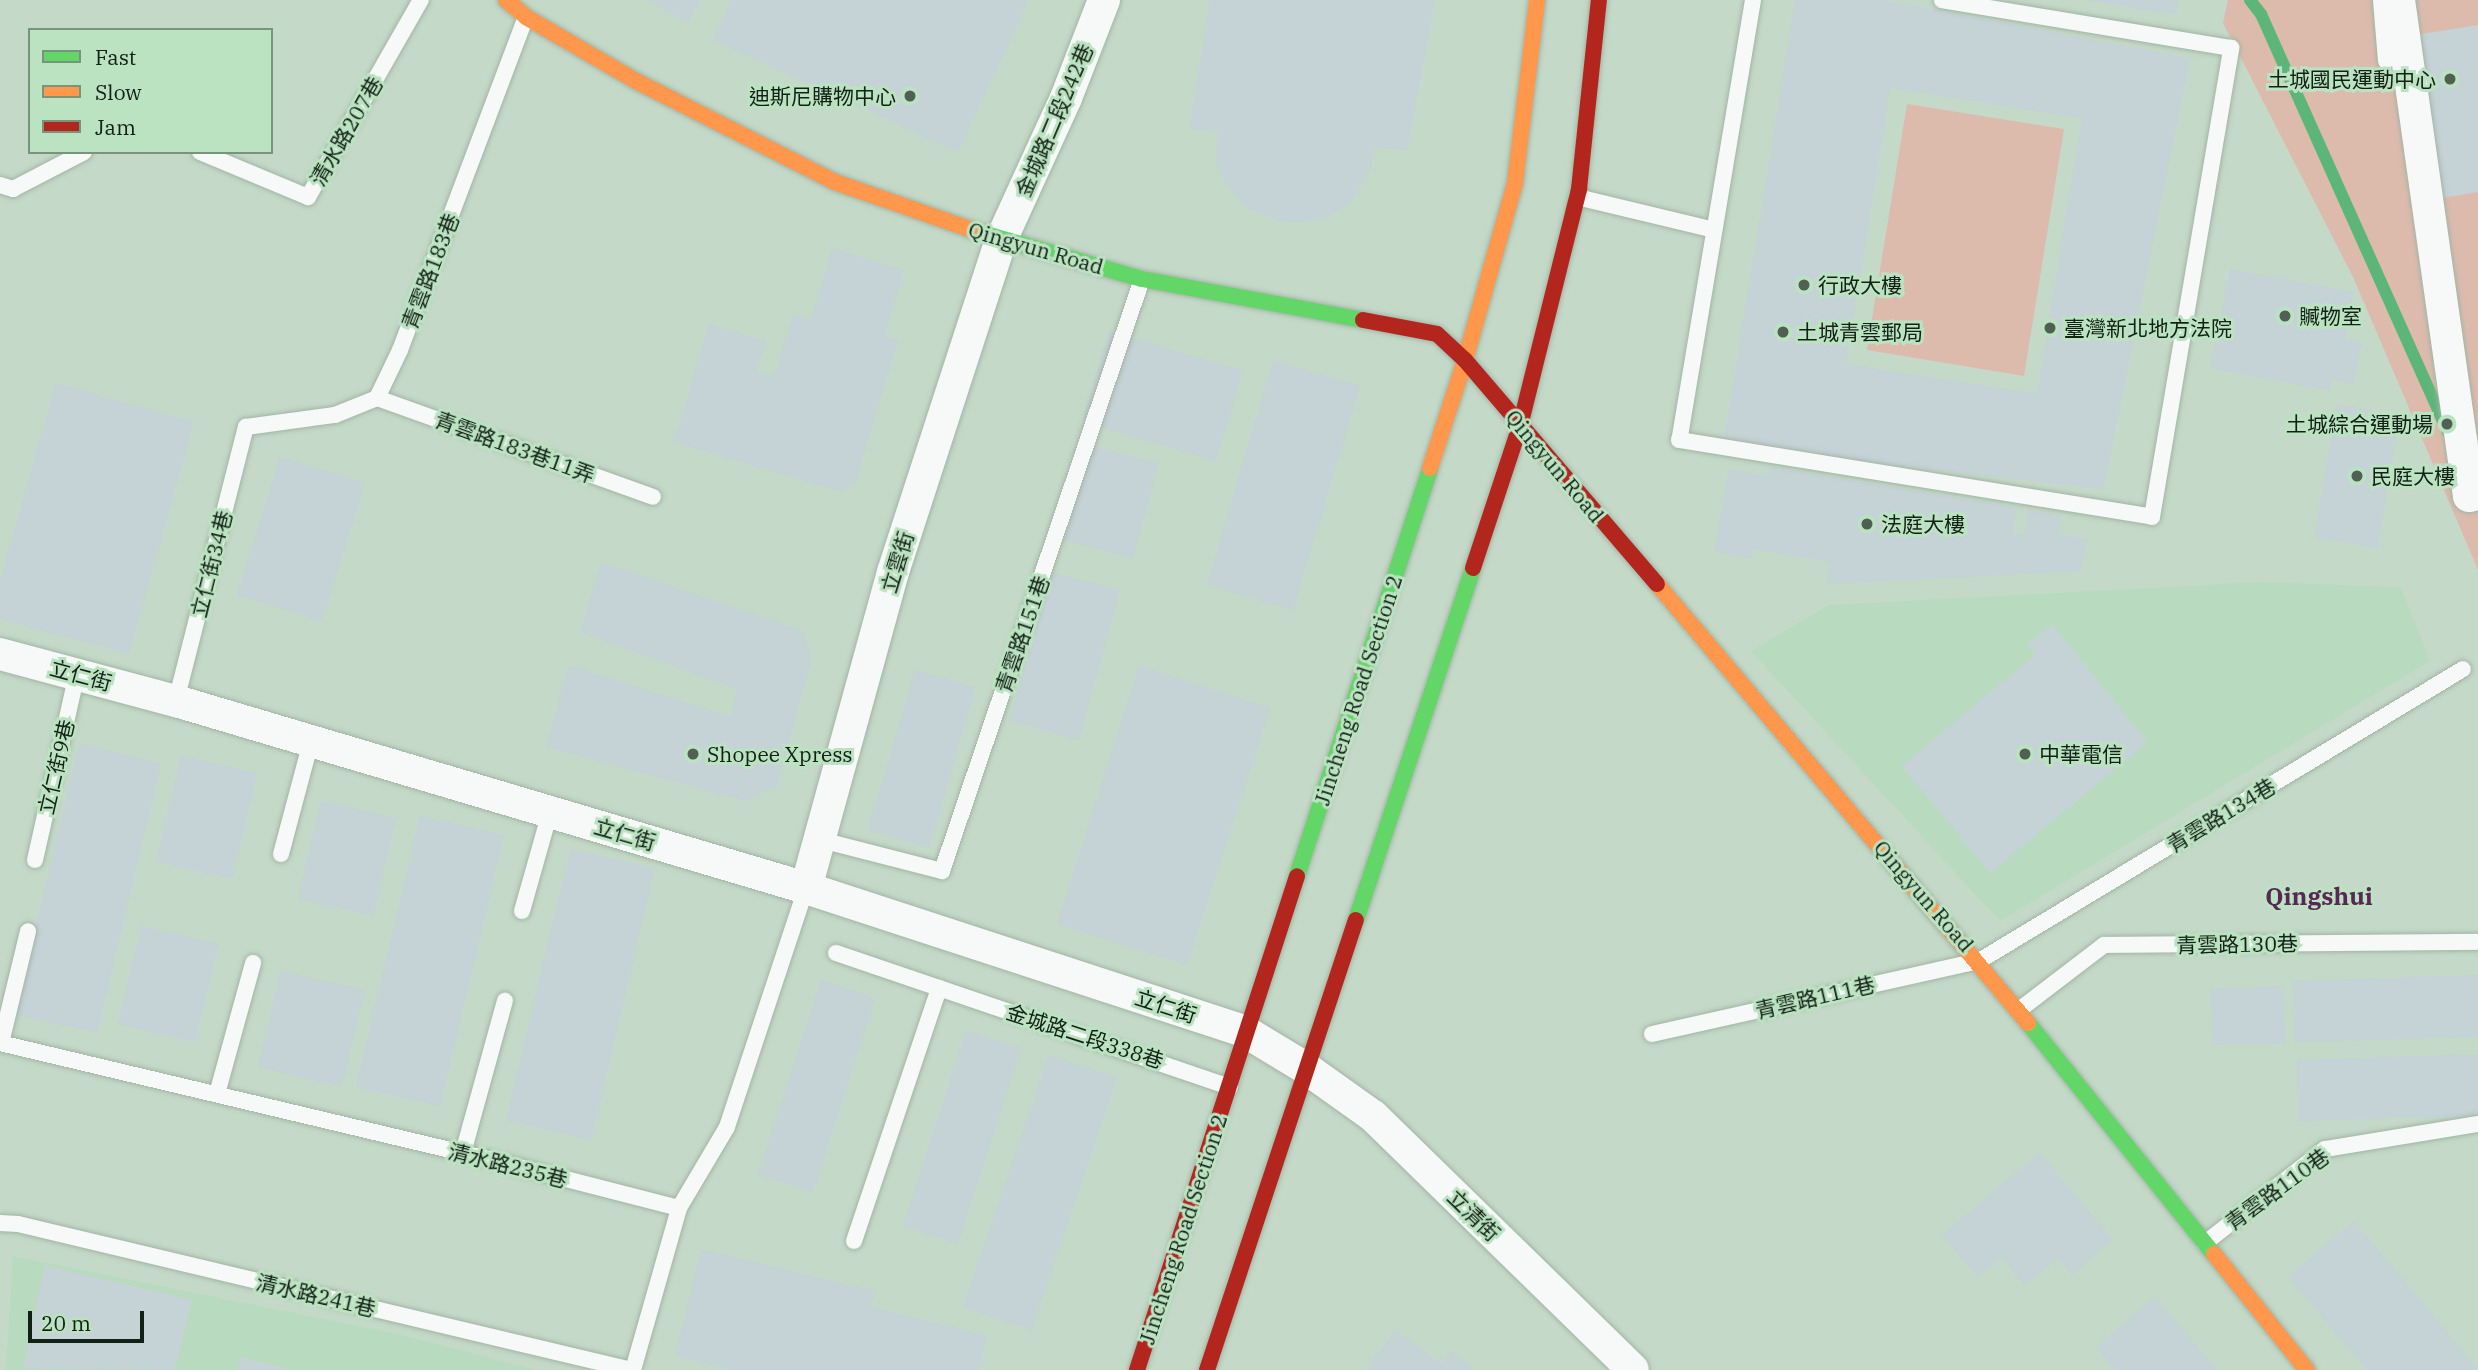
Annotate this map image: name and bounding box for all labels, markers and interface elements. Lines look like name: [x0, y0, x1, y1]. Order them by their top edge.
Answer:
legend: [28, 28, 273, 154]
street label: 金城路二段242巷: [1010, 40, 1098, 200]
text: Fast: [95, 43, 136, 71]
place label: 土城國民運動中心: [2268, 66, 2436, 92]
marker: 土城國民運動中心: [2442, 71, 2458, 87]
street label: 清水路207巷: [305, 72, 387, 190]
text: Slow: [95, 78, 142, 106]
place label: 迪斯尼購物中心: [749, 83, 896, 109]
marker: 迪斯尼購物中心: [902, 88, 918, 104]
text: Jam: [95, 113, 136, 141]
street label: 青雲路183巷: [396, 210, 464, 332]
street label: Qingyun Road: [966, 217, 1106, 279]
place label: 行政大樓: [1818, 272, 1902, 298]
marker: 行政大樓: [1796, 277, 1812, 293]
place label: 贓物室: [2299, 303, 2362, 329]
marker: 贓物室: [2277, 308, 2293, 324]
place label: 臺灣新北地方法院: [2064, 315, 2232, 341]
place label: 土城青雲郵局: [1797, 319, 1923, 345]
marker: 臺灣新北地方法院: [2042, 320, 2058, 336]
marker: 土城青雲郵局: [1775, 324, 1791, 340]
street label: Qingyun Road: [1501, 405, 1609, 527]
street label: 青雲路183巷11弄: [432, 406, 598, 488]
place label: 土城綜合運動場: [2286, 411, 2433, 437]
marker: 土城綜合運動場: [2439, 416, 2455, 432]
place label: 民庭大樓: [2371, 463, 2455, 489]
marker: 民庭大樓: [2349, 468, 2365, 484]
street label: 立仁街34巷: [186, 508, 236, 620]
place label: 法庭大樓: [1881, 511, 1965, 537]
marker: 法庭大樓: [1859, 516, 1875, 532]
street label: 立雲街: [876, 528, 918, 596]
street label: 青雲路151巷: [990, 572, 1054, 696]
street label: Jincheng Road Section 2: [1309, 572, 1407, 808]
street label: 立仁街: [47, 655, 115, 695]
street label: 立仁街9巷: [33, 717, 79, 817]
place label: Shopee Xpress: [707, 741, 853, 767]
place label: 中華電信: [2039, 741, 2123, 767]
marker: Shopee Xpress: [685, 746, 701, 762]
marker: 中華電信: [2017, 746, 2033, 762]
street label: 青雲路134巷: [2162, 773, 2280, 857]
street label: 立仁街: [591, 813, 659, 855]
street label: Qingyun Road: [1869, 835, 1979, 957]
district label: Qingshui: [2265, 883, 2373, 911]
street label: 青雲路130巷: [2176, 930, 2298, 958]
street label: 青雲路111巷: [1753, 971, 1877, 1023]
street label: 立仁街: [1132, 984, 1200, 1028]
street label: 金城路二段338巷: [1003, 999, 1167, 1073]
street label: Jincheng Road Section 2: [1134, 1111, 1232, 1347]
street label: 清水路235巷: [446, 1138, 570, 1192]
street label: 青雲路110巷: [2220, 1143, 2334, 1235]
street label: 立清街: [1443, 1184, 1505, 1246]
street label: 清水路241巷: [254, 1269, 378, 1321]
scale bar: [32, 1296, 147, 1340]
text: 20 m: [41, 1309, 91, 1337]

